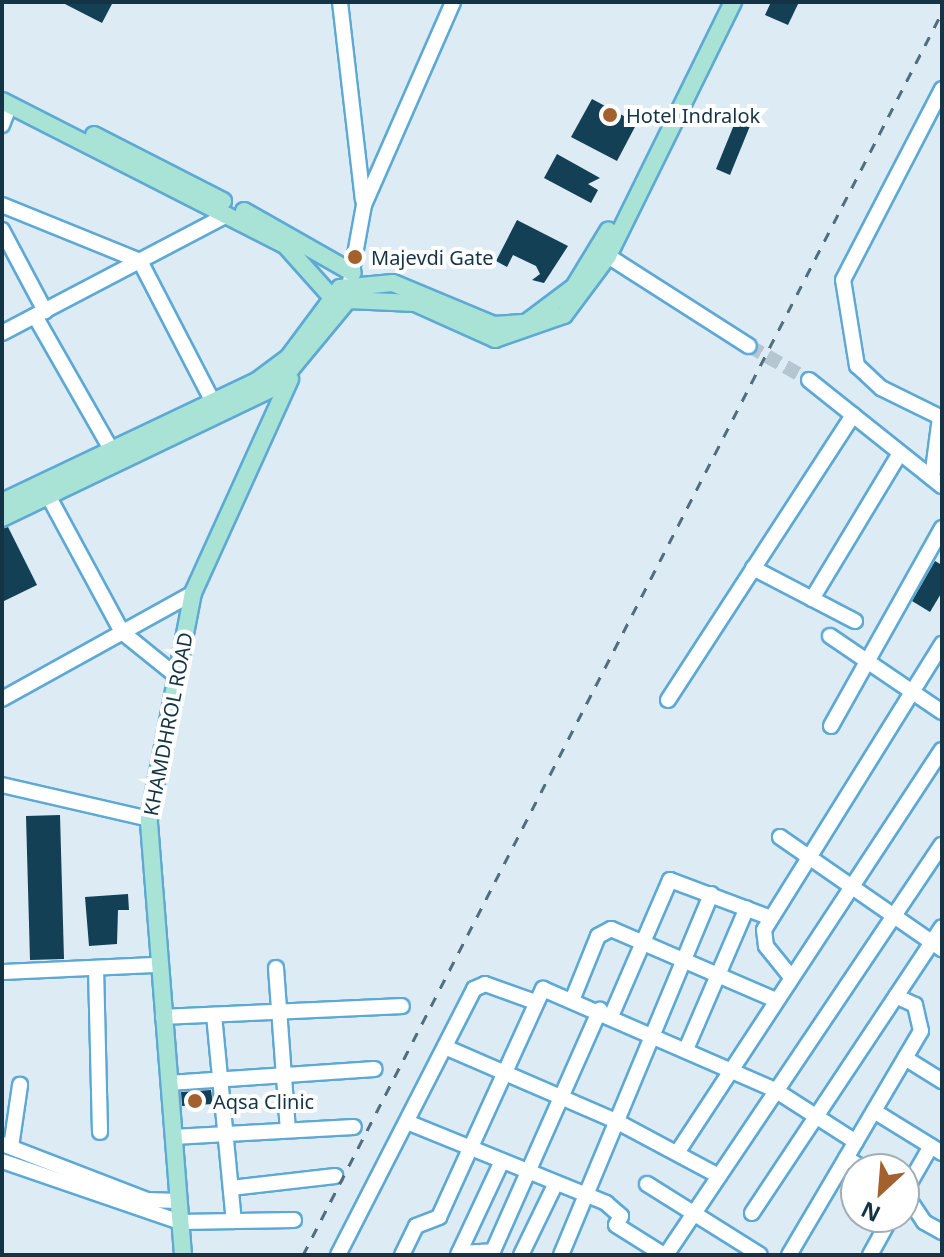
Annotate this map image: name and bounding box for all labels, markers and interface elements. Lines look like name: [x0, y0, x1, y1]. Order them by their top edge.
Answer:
place label: Hotel Indralok: [626, 103, 760, 127]
marker: Hotel Indralok: [601, 106, 619, 124]
place label: Majevdi Gate: [371, 245, 493, 269]
marker: Majevdi Gate: [346, 248, 364, 266]
street label: KHAMDHROL ROAD: [138, 630, 198, 818]
place label: Aqsa Clinic: [213, 1089, 314, 1113]
marker: Aqsa Clinic: [184, 1090, 206, 1112]
north arrow: [840, 1153, 920, 1233]
text: N: [856, 1195, 885, 1230]

